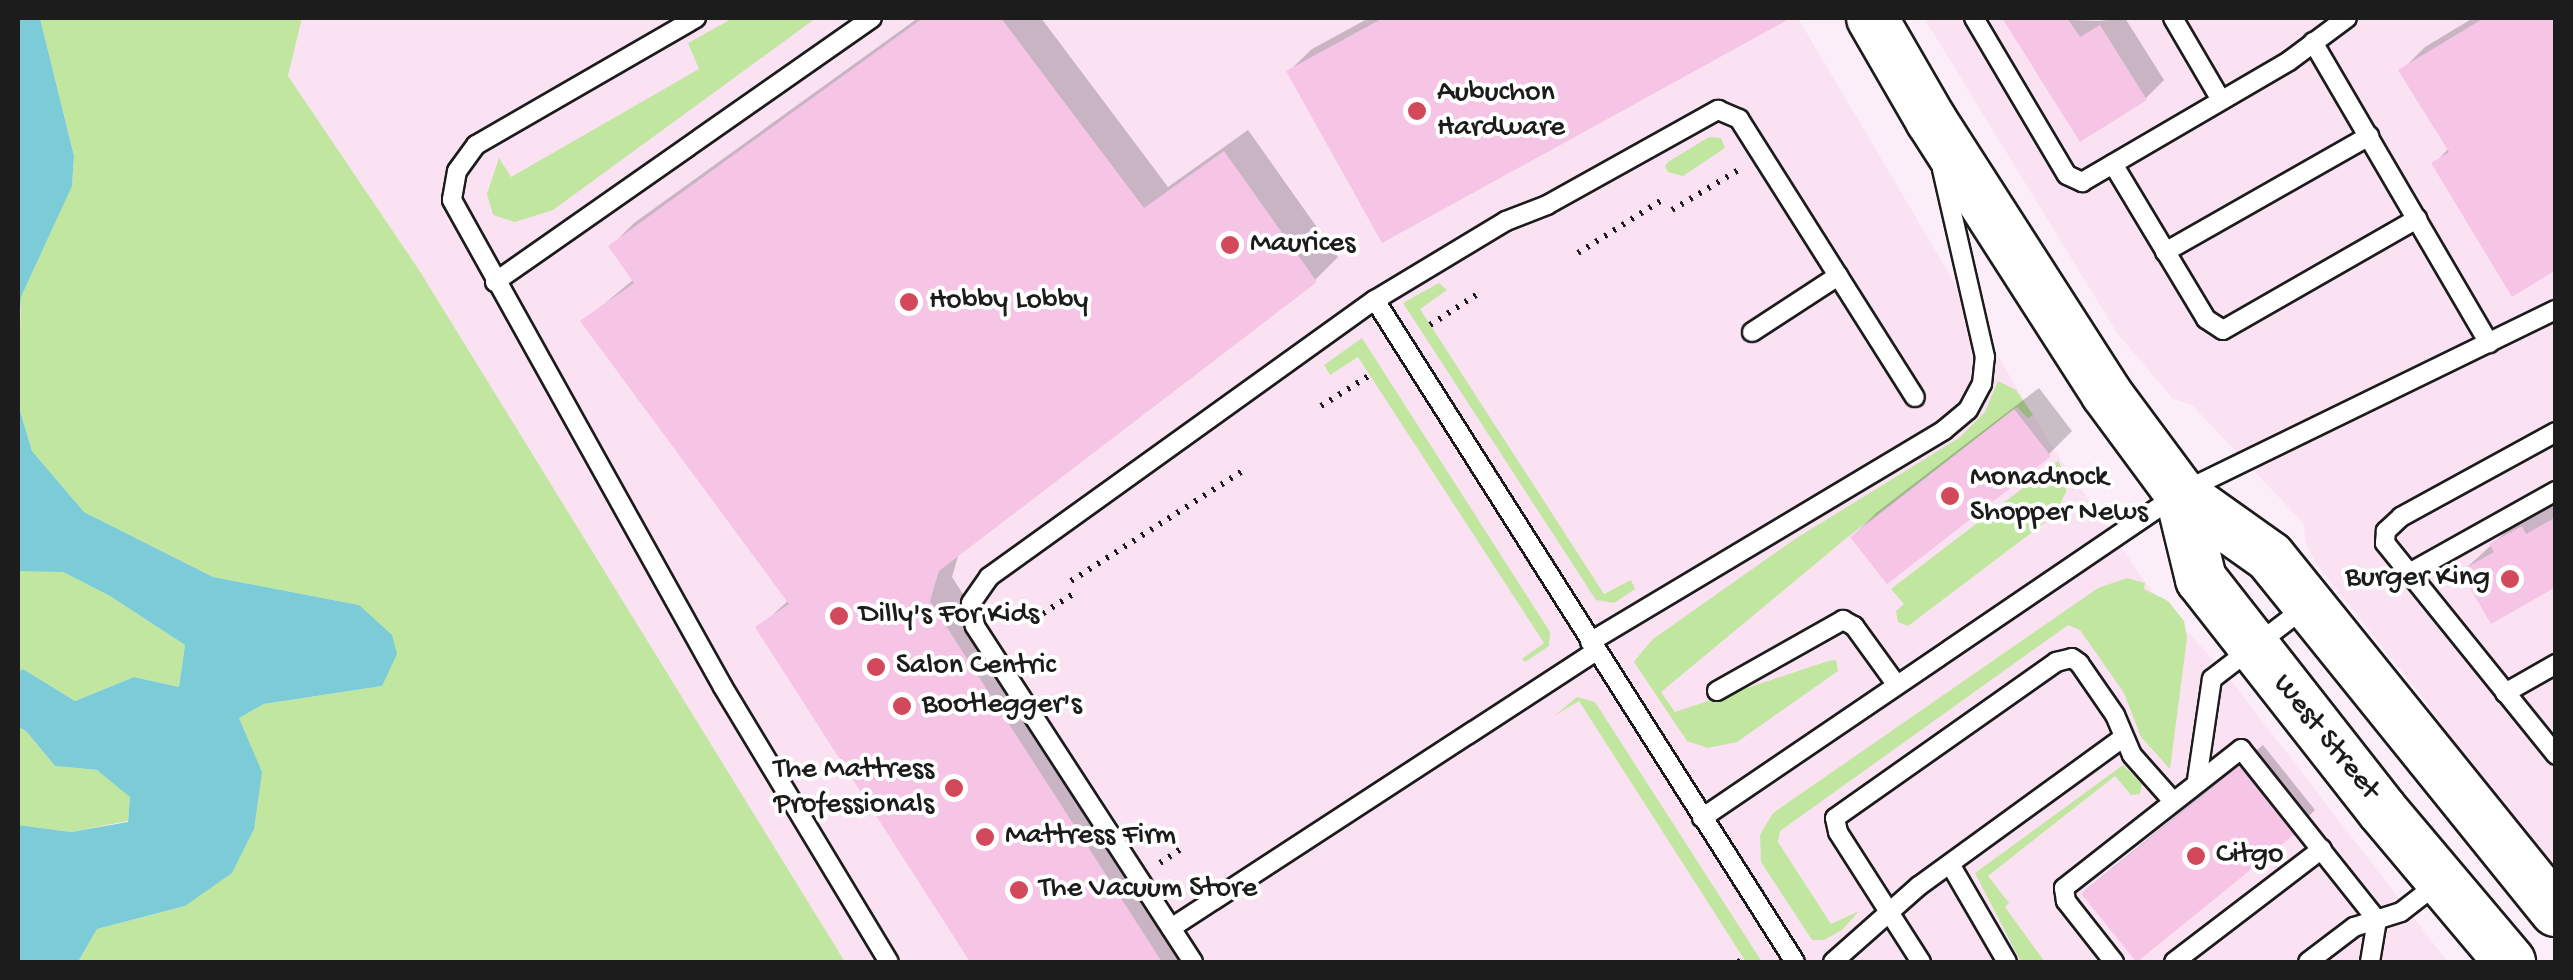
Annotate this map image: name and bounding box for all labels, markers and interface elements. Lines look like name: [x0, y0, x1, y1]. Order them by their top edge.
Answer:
place label: Aubuchon Hardware: [1437, 76, 1565, 146]
marker: Aubuchon Hardware: [1406, 100, 1428, 122]
place label: Maurices: [1250, 227, 1355, 263]
marker: Maurices: [1219, 234, 1241, 256]
place label: Hobby Lobby: [929, 284, 1088, 320]
marker: Hobby Lobby: [898, 291, 920, 313]
place label: Monadnock Shopper News: [1970, 461, 2148, 532]
marker: Monadnock Shopper News: [1939, 485, 1961, 507]
place label: Burger King: [2345, 561, 2490, 597]
marker: Burger King: [2499, 568, 2521, 590]
place label: Dilly's For Kids: [859, 598, 1039, 634]
marker: Dilly's For Kids: [828, 605, 850, 627]
place label: Salon Centric: [896, 649, 1056, 685]
marker: Salon Centric: [865, 656, 887, 678]
street label: West Street: [2263, 668, 2387, 808]
place label: Bootlegger's: [922, 688, 1082, 724]
marker: Bootlegger's: [891, 695, 913, 717]
place label: The Mattress Professionals: [774, 753, 934, 824]
marker: The Mattress Professionals: [943, 777, 965, 799]
place label: Mattress Firm: [1005, 819, 1176, 855]
marker: Mattress Firm: [974, 826, 996, 848]
place label: Citgo: [2216, 838, 2284, 874]
marker: Citgo: [2185, 845, 2207, 867]
place label: The Vacuum Store: [1039, 872, 1257, 908]
marker: The Vacuum Store: [1008, 879, 1030, 901]

